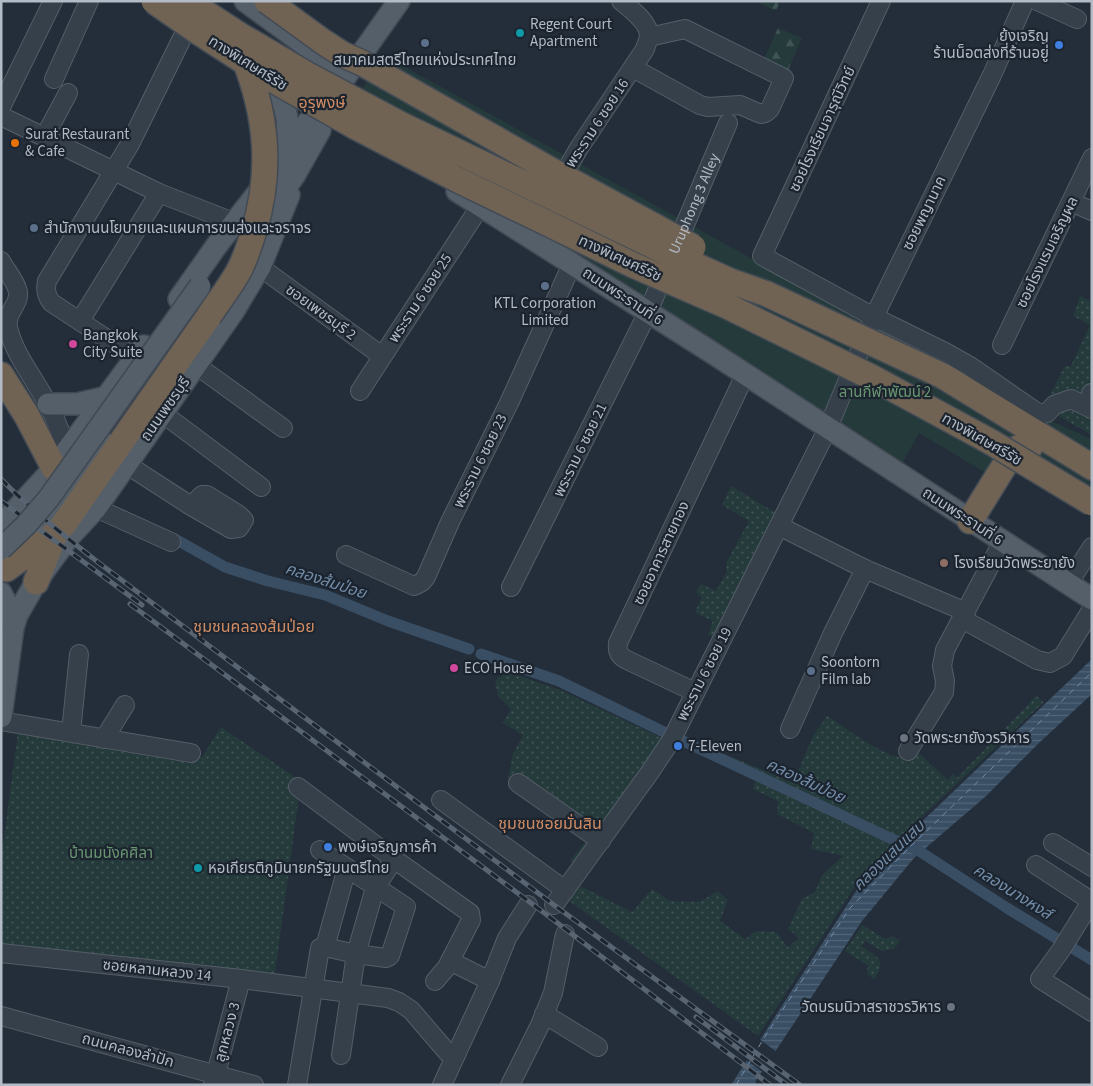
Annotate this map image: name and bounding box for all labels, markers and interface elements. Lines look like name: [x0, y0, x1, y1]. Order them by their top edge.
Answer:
place label: Regent Court Apartment: [530, 14, 612, 52]
place label: ย้งเจริญ ร้านน็อตส่งที่ร้านอยู่: [933, 26, 1049, 64]
marker: Regent Court Apartment: [514, 27, 526, 39]
street label: ทางพิเศษศรีรัช: [204, 31, 291, 96]
marker: สมาคมสตรีไทยแห่งประเทศไทย: [419, 37, 431, 49]
marker: ย้งเจริญ ร้านน็อตส่งที่ร้านอยู่: [1053, 39, 1065, 51]
place label: สมาคมสตรีไทยแห่งประเทศไทย: [334, 50, 516, 71]
street label: ซอยโรงเรียนจารุณีวิทย์: [784, 63, 861, 195]
street label: พระราม 6 ซอย 16: [561, 74, 634, 172]
district label: อุรุพงษ์: [299, 92, 345, 114]
place label: Surat Restaurant & Cafe: [25, 124, 129, 162]
marker: Surat Restaurant & Cafe: [9, 137, 21, 149]
street label: Uruphong 3 Alley: [664, 150, 725, 257]
street label: ซอยพญานาค: [897, 172, 952, 254]
street label: ซอยโรงแรมเจริญผล: [1011, 193, 1084, 312]
place label: สำนักงานนโยบายและแผนการขนส่งและจราจร: [44, 218, 311, 239]
marker: สำนักงานนโยบายและแผนการขนส่งและจราจร: [28, 222, 40, 234]
street label: ทางพิเศษศรีรัช: [575, 230, 665, 287]
street label: พระราม 6 ซอย 25: [384, 249, 457, 347]
street label: ถนนพระรามที่ 6: [578, 262, 668, 330]
street label: ซอยเพชรบุรี 2: [281, 280, 360, 345]
marker: KTL Corporation Limited: [539, 280, 551, 292]
place label: KTL Corporation Limited: [494, 293, 596, 331]
place label: Bangkok City Suite: [83, 325, 143, 363]
marker: Bangkok City Suite: [67, 338, 79, 350]
street label: ถนนเพชรบุรี: [136, 373, 195, 446]
park label: ลานกีฬาพัฒน์ 2: [839, 382, 931, 403]
street label: พระราม 6 ซอย 21: [549, 399, 612, 501]
street label: ทางพิเศษศรีรัช: [938, 408, 1026, 471]
street label: พระราม 6 ซอย 23: [449, 410, 512, 512]
street label: ถนนพระรามที่ 6: [918, 482, 1008, 550]
street label: ซอยอาคารสายทอง: [628, 498, 695, 609]
place label: โรงเรียนวัดพระยายัง: [954, 553, 1075, 574]
water label: คลองส้มป่อย: [282, 557, 370, 605]
marker: โรงเรียนวัดพระยายัง: [938, 557, 950, 569]
district label: ชุมชนคลองส้มป่อย: [193, 616, 315, 638]
street label: พระราม 6 ซอย 19: [672, 624, 737, 725]
place label: Soontorn Film lab: [821, 652, 880, 690]
place label: ECO House: [464, 658, 533, 679]
marker: ECO House: [448, 662, 460, 674]
marker: Soontorn Film lab: [805, 665, 817, 677]
place label: วัดพระยายังวรวิหาร: [914, 728, 1030, 749]
marker: วัดพระยายังวรวิหาร: [898, 732, 910, 744]
place label: 7-Eleven: [688, 736, 742, 757]
marker: 7-Eleven: [672, 740, 684, 752]
water label: คลองส้มป่อย: [763, 753, 850, 809]
district label: ชุมชนซอยมั่นสิน: [498, 813, 602, 835]
water label: คลองแสนแสบ: [848, 815, 931, 896]
place label: พงษ์เจริญการค้า: [338, 837, 437, 858]
marker: พงษ์เจริญการค้า: [322, 841, 334, 853]
park label: บ้านมนังคศิลา: [69, 843, 153, 864]
place label: หอเกียรติภูมินายกรัฐมนตรีไทย: [208, 858, 389, 879]
water label: คลองนางหงส์: [969, 859, 1059, 926]
marker: หอเกียรติภูมินายกรัฐมนตรีไทย: [192, 862, 204, 874]
street label: ซอยหลานหลวง 14: [102, 954, 213, 987]
place label: วัดบรมนิวาสราชวรวิหาร: [802, 997, 941, 1018]
street label: ลูกหลวง 3: [209, 1000, 245, 1064]
marker: วัดบรมนิวาสราชวรวิหาร: [945, 1001, 957, 1013]
street label: ถนนคลองลำปัก: [79, 1028, 176, 1073]

